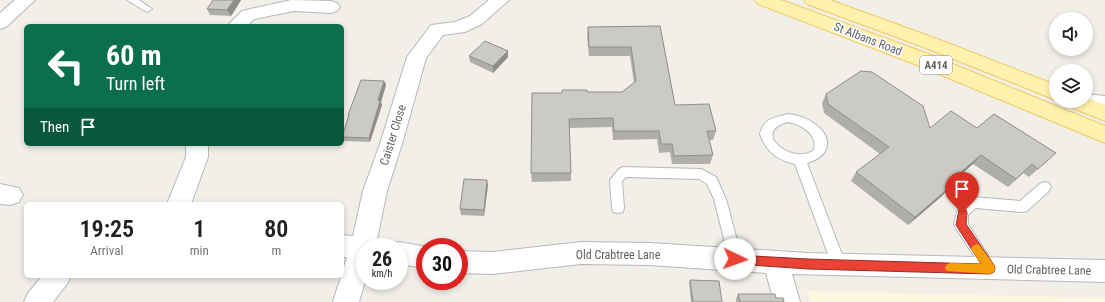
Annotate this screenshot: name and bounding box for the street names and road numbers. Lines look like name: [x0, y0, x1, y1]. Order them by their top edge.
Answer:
street label: St Albans Road: [832, 20, 904, 58]
road number: A414: [920, 56, 952, 74]
street label: Caister Close: [377, 102, 409, 167]
street label: Old Crabtree Lane: [576, 248, 661, 262]
street label: Old Crabtree Lane: [1007, 262, 1092, 278]

